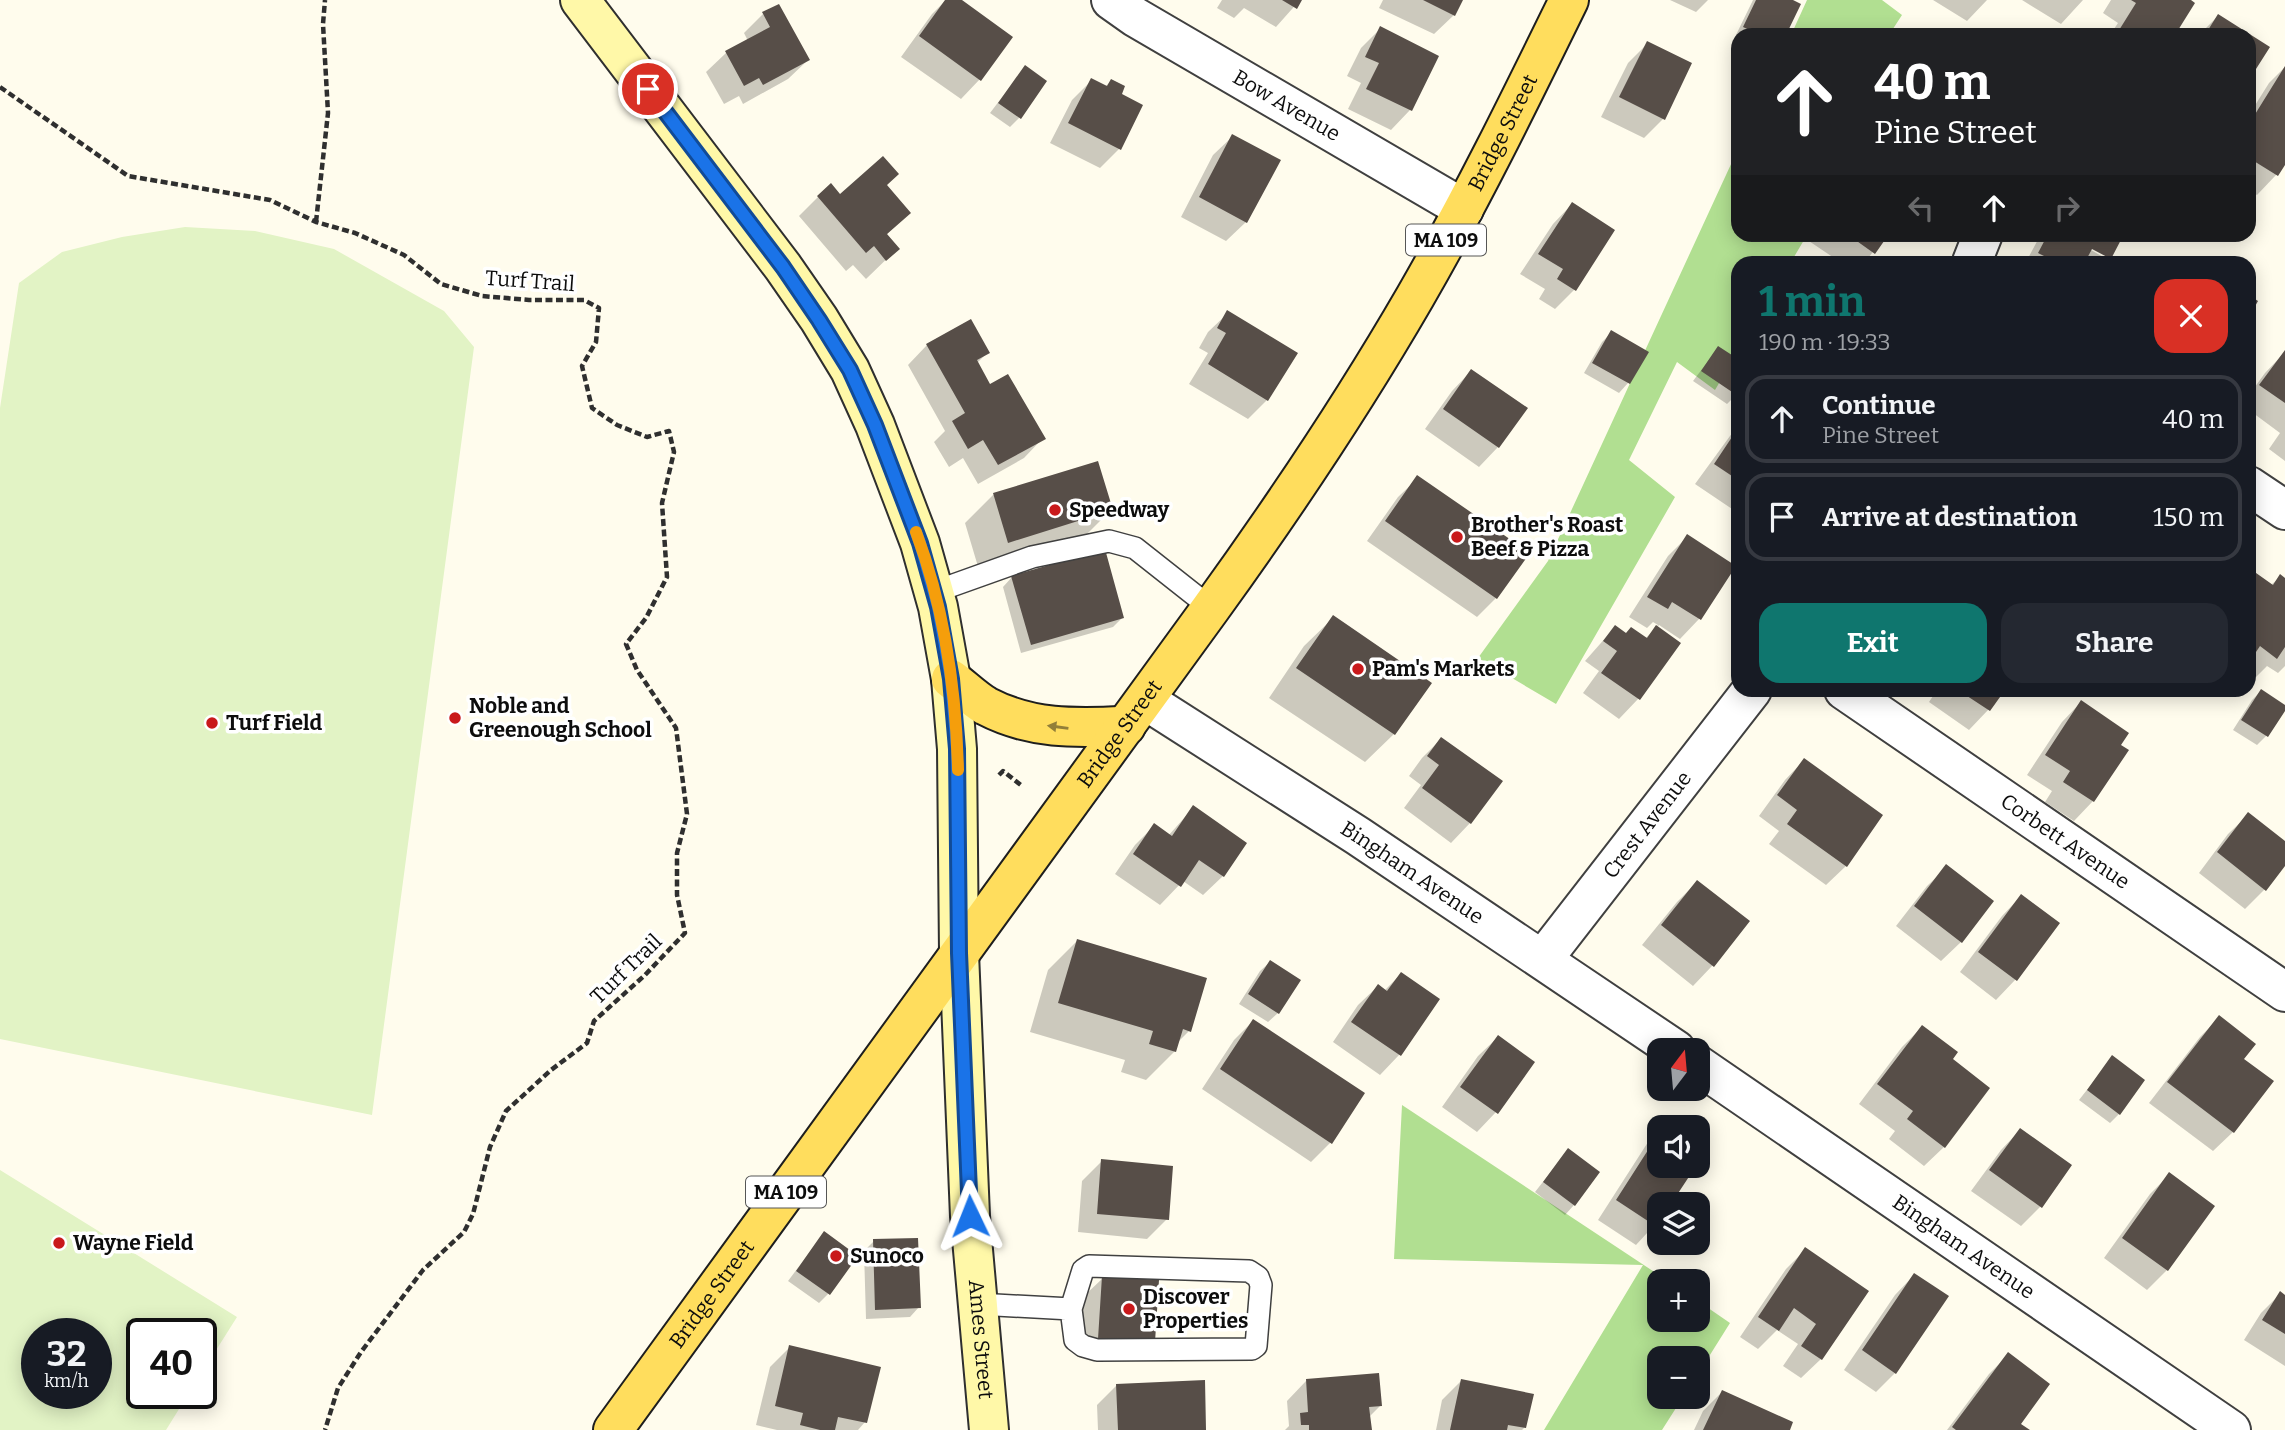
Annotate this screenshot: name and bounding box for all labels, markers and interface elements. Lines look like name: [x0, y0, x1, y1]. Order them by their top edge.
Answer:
text: 40 m: [1874, 53, 1991, 112]
icon: ahead: [1759, 56, 1850, 147]
pin: [618, 59, 678, 119]
street label: Bow Avenue: [1228, 64, 1345, 147]
icon: arrive: [629, 70, 667, 108]
street label: Bridge Street: [1463, 70, 1544, 195]
text: Pine Street: [1874, 113, 2037, 151]
icon: left: [1902, 189, 1940, 227]
icon: ahead: [1975, 189, 2013, 227]
icon: right: [2048, 189, 2086, 227]
road number: MA 109: [1406, 224, 1486, 256]
street label: Turf Trail: [484, 265, 576, 297]
text: 1 min: [1759, 277, 1865, 327]
button: close: [2154, 279, 2228, 353]
text: 190 m · 19:33: [1759, 328, 1891, 356]
text: Continue: [1822, 390, 1936, 421]
icon: ahead: [1763, 400, 1801, 438]
text: 40 m: [2162, 404, 2224, 435]
text: Pine Street: [1822, 421, 1939, 449]
place label: Speedway: [1069, 497, 1170, 523]
icon: arrive: [1763, 498, 1801, 536]
marker: Speedway: [1047, 502, 1063, 518]
text: Arrive at destination: [1822, 502, 2077, 533]
text: 150 m: [2153, 502, 2224, 533]
place label: Brother's Roast Beef & Pizza: [1471, 512, 1624, 562]
marker: Brother's Roast Beef & Pizza: [1449, 529, 1465, 545]
button: Exit: [1759, 603, 1987, 683]
button: Share: [2001, 603, 2228, 683]
place label: Pam's Markets: [1372, 656, 1515, 682]
marker: Pam's Markets: [1350, 661, 1366, 677]
street label: Bridge Street: [1072, 674, 1168, 793]
place label: Noble and Greenough School: [469, 693, 652, 743]
place label: Turf Field: [226, 710, 323, 736]
marker: Noble and Greenough School: [447, 710, 463, 726]
marker: Turf Field: [204, 715, 220, 731]
one-way arrow: [1046, 721, 1068, 732]
street label: Crest Avenue: [1597, 766, 1697, 884]
street label: Corbett Avenue: [1996, 788, 2135, 895]
street label: Bingham Avenue: [1336, 815, 1489, 930]
street label: Turf Trail: [585, 929, 667, 1009]
north arrow: [1647, 1038, 1710, 1101]
map controls: [1647, 1038, 1710, 1409]
button: sound: [1647, 1115, 1710, 1178]
road number: MA 109: [746, 1176, 826, 1208]
position arrow: [933, 1179, 1007, 1253]
street label: Bingham Avenue: [1888, 1189, 2040, 1305]
button: layers: [1647, 1192, 1710, 1255]
place label: Wayne Field: [73, 1230, 194, 1256]
marker: Wayne Field: [51, 1235, 67, 1251]
street label: Bridge Street: [664, 1235, 760, 1353]
place label: Sunoco: [850, 1243, 924, 1269]
marker: Sunoco: [828, 1248, 844, 1264]
button: +: [1647, 1269, 1710, 1332]
street label: Ames Street: [963, 1279, 999, 1400]
place label: Discover Properties: [1143, 1284, 1248, 1334]
marker: Discover Properties: [1121, 1301, 1137, 1317]
speed limit sign: 40: [126, 1318, 217, 1409]
text: 32: [47, 1333, 86, 1375]
button: −: [1647, 1346, 1710, 1409]
text: km/h: [44, 1370, 89, 1392]

